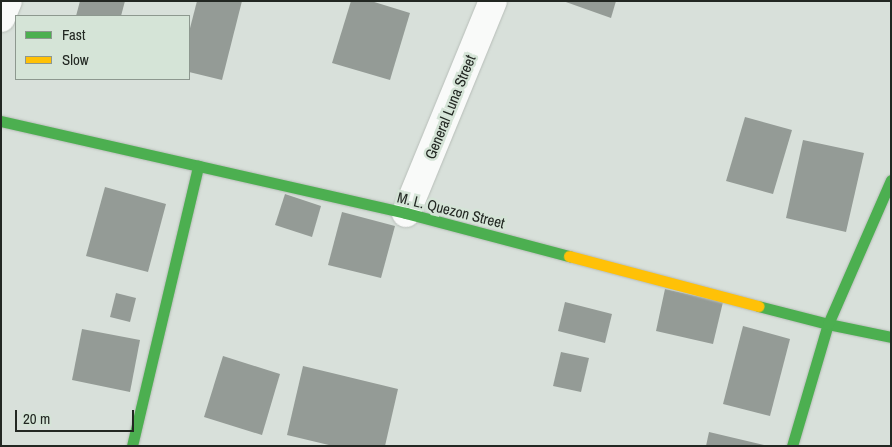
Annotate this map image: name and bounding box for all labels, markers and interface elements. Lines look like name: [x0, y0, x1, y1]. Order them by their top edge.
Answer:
legend: [15, 15, 190, 80]
text: Fast: [62, 24, 85, 45]
text: Slow: [62, 49, 89, 70]
street label: General Luna Street: [421, 52, 479, 162]
street label: M. L. Quezon Street: [395, 188, 507, 232]
scale bar: [18, 400, 136, 432]
text: 20 m: [23, 408, 50, 429]

